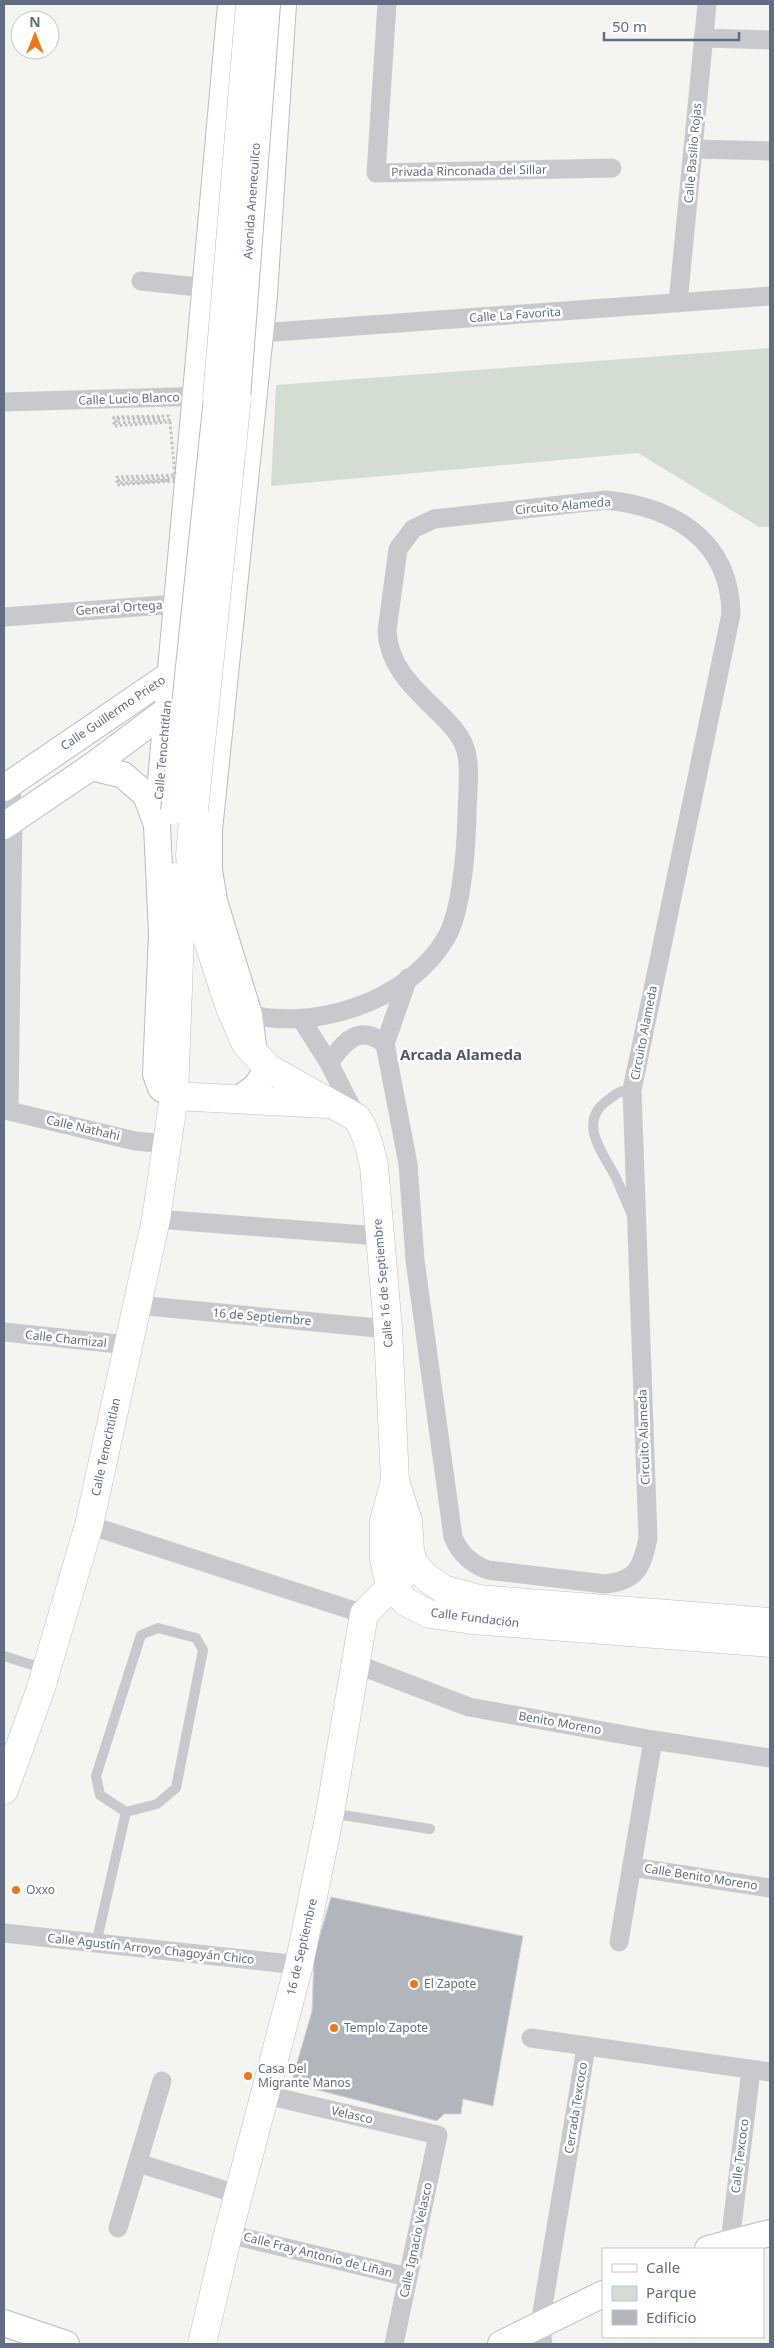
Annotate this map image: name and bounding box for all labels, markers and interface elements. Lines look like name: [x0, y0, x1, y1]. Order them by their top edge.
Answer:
north arrow: [10, 10, 60, 60]
scale bar: [604, 10, 739, 42]
text: N: [29, 12, 41, 31]
text: 50 m: [612, 16, 647, 36]
street label: Calle Basilio Rojas: [680, 102, 705, 204]
street label: Avenida Anenecuilco: [239, 142, 264, 260]
street label: Privada Rinconada del Sillar: [391, 161, 547, 180]
street label: Calle La Favorita: [468, 303, 561, 326]
street label: Calle Lucio Blanco: [78, 388, 180, 409]
street label: Circuito Alameda: [514, 493, 612, 518]
street label: General Ortega: [75, 596, 163, 619]
street label: Calle Guillermo Prieto: [57, 671, 168, 754]
street label: Calle Tenochtitlan: [150, 699, 175, 800]
street label: Circuito Alameda: [626, 984, 661, 1082]
district label: Arcada Alameda: [400, 1044, 522, 1064]
street label: Calle Nathahi: [45, 1111, 122, 1144]
street label: Calle 16 de Septiembre: [368, 1218, 397, 1348]
street label: 16 de Septiembre: [212, 1304, 312, 1329]
street label: Calle Chamizal: [24, 1326, 108, 1351]
street label: Circuito Alameda: [633, 1389, 654, 1485]
street label: Calle Tenochtitlan: [87, 1396, 124, 1498]
street label: Calle Fundación: [430, 1604, 520, 1631]
street label: Benito Moreno: [517, 1707, 603, 1738]
street label: Calle Benito Moreno: [643, 1859, 759, 1894]
place label: Oxxo: [26, 1881, 55, 1898]
marker: Oxxo: [10, 1884, 22, 1896]
street label: 16 de Septiembre: [282, 1896, 321, 1997]
street label: Calle Agustín Arroyo Chagoyán Chico: [47, 1929, 255, 1968]
place label: El Zapote: [424, 1975, 476, 1992]
marker: El Zapote: [408, 1978, 420, 1990]
place label: Templo Zapote: [344, 2019, 428, 2036]
marker: Templo Zapote: [328, 2022, 340, 2034]
place label: Casa Del Migrante Manos: [258, 2060, 351, 2091]
street label: Cerrada Texcoco: [560, 2061, 591, 2155]
marker: Casa Del Migrante Manos: [242, 2070, 254, 2082]
street label: Velasco: [330, 2101, 375, 2128]
street label: Calle Texcoco: [727, 2118, 753, 2194]
street label: Calle Ignacio Velasco: [395, 2181, 436, 2299]
street label: Calle Fray Antonio de Liñan: [242, 2228, 394, 2281]
legend: [602, 2248, 764, 2338]
text: Calle: [646, 2257, 680, 2277]
text: Parque: [646, 2282, 696, 2302]
text: Edificio: [646, 2307, 697, 2327]

